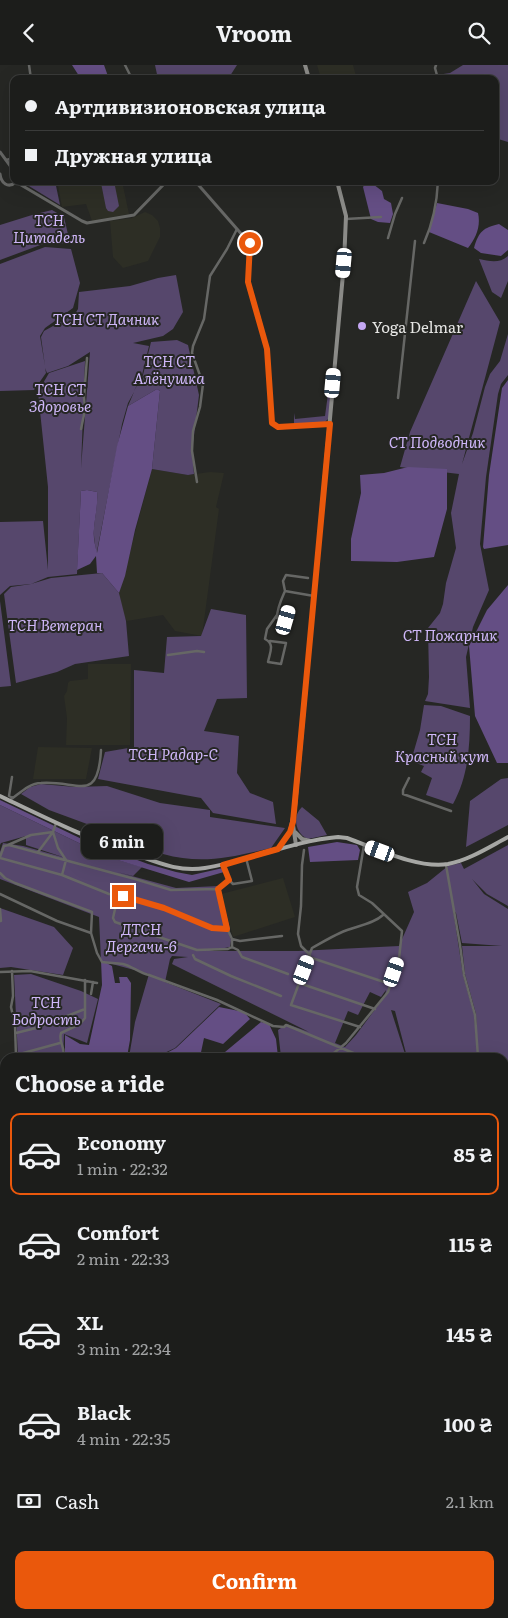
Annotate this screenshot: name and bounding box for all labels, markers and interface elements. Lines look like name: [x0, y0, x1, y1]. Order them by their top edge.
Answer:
text: Vroom: [216, 16, 292, 49]
icon: back: [15, 19, 43, 47]
icon: search: [465, 19, 493, 47]
text: Артдивизионовская улица: [55, 92, 326, 120]
text: Дружная улица: [55, 141, 212, 169]
park label: ТСН Цитадель: [13, 208, 85, 248]
route start: [239, 232, 261, 254]
car: [335, 247, 352, 279]
park label: ТСН СТ Дачник: [53, 307, 159, 330]
place label: Yoga Delmar: [372, 315, 463, 338]
marker: Yoga Delmar: [356, 320, 368, 332]
park label: ТСН СТ Алёнушка: [133, 349, 205, 389]
car: [324, 367, 341, 399]
park label: ТСН СТ Здоровье: [29, 377, 91, 417]
park label: СТ Подводник: [389, 430, 485, 453]
car: [274, 604, 297, 636]
park label: ТСН Ветеран: [7, 613, 103, 636]
park label: СТ Пожарник: [403, 623, 497, 646]
park label: ТСН Красный кут: [395, 727, 489, 767]
park label: ТСН Радар-С: [128, 742, 218, 765]
callout: 6 min: [82, 823, 164, 859]
text: 6 min: [99, 829, 145, 853]
car: [363, 839, 396, 863]
route end: [112, 885, 134, 907]
park label: ДТСН Дергачи-6: [106, 917, 177, 957]
car: [291, 953, 316, 987]
car: [382, 955, 405, 989]
park label: ТСН Бодрость: [11, 990, 81, 1030]
text: Choose a ride: [15, 1066, 164, 1099]
text: Economy: [77, 1128, 166, 1156]
icon: car: [17, 1132, 62, 1177]
text: 85 ₴: [454, 1140, 492, 1168]
text: 1 min · 22:32: [77, 1156, 168, 1180]
text: Comfort: [77, 1218, 159, 1246]
icon: car: [17, 1222, 62, 1267]
text: 115 ₴: [449, 1230, 492, 1258]
text: 2 min · 22:33: [77, 1246, 170, 1270]
text: XL: [77, 1308, 104, 1336]
icon: car: [17, 1312, 62, 1357]
text: 145 ₴: [446, 1320, 492, 1348]
text: 3 min · 22:34: [77, 1336, 171, 1360]
text: Black: [77, 1398, 131, 1426]
icon: car: [17, 1402, 62, 1447]
text: 100 ₴: [444, 1410, 492, 1438]
text: 4 min · 22:35: [77, 1426, 170, 1450]
icon: cash: [15, 1487, 43, 1515]
text: Cash: [55, 1487, 99, 1515]
text: 2.1 km: [446, 1489, 494, 1513]
button: Confirm: [15, 1551, 494, 1609]

